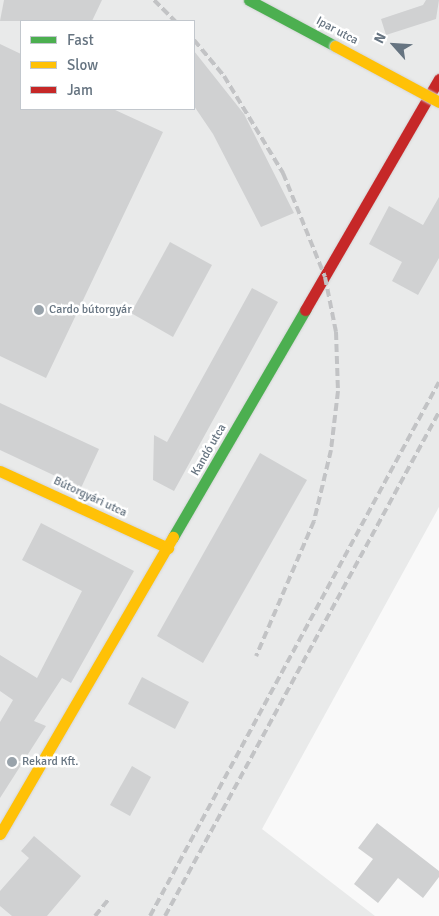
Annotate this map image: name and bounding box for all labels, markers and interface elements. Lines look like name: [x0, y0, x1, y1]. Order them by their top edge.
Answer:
street label: Ipar utca: [314, 14, 360, 48]
legend: [20, 20, 195, 110]
north arrow: [369, 20, 419, 70]
text: N: [370, 30, 390, 46]
text: Fast: [67, 31, 94, 49]
text: Slow: [67, 56, 98, 74]
text: Jam: [67, 81, 93, 99]
place label: Cardo bútorgyár: [49, 303, 132, 317]
marker: Cardo bútorgyár: [33, 304, 45, 316]
street label: Kandó utca: [188, 422, 230, 478]
street label: Bútorgyári utca: [51, 474, 129, 520]
place label: Rekard Kft.: [22, 755, 78, 769]
marker: Rekard Kft.: [6, 756, 18, 768]

